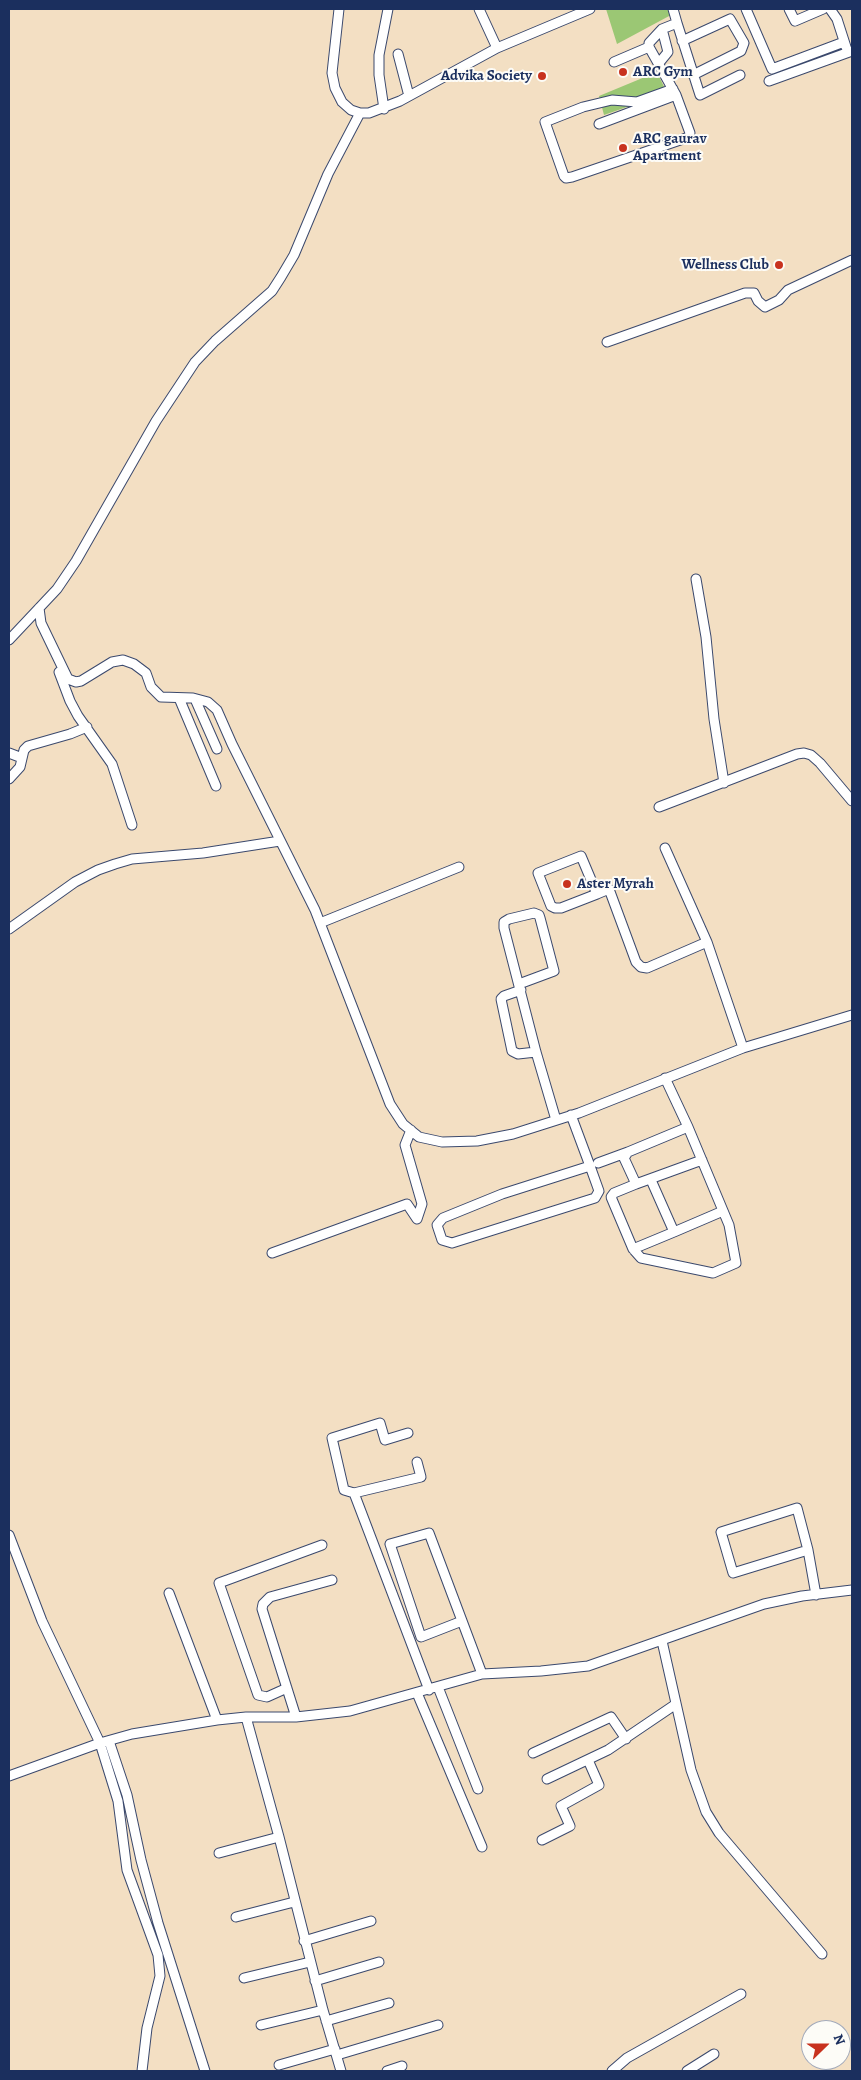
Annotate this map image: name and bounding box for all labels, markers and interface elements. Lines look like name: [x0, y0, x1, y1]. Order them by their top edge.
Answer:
place label: ARC Gym: [633, 63, 693, 81]
marker: ARC Gym: [617, 66, 629, 78]
place label: Advika Society: [441, 67, 532, 85]
marker: Advika Society: [536, 70, 548, 82]
place label: ARC gaurav Apartment: [633, 130, 707, 165]
marker: ARC gaurav Apartment: [617, 142, 629, 154]
place label: Wellness Club: [681, 256, 769, 274]
marker: Wellness Club: [773, 259, 785, 271]
place label: Aster Myrah: [577, 875, 654, 893]
marker: Aster Myrah: [561, 878, 573, 890]
north arrow: [801, 2020, 851, 2070]
text: N: [829, 2031, 850, 2048]

